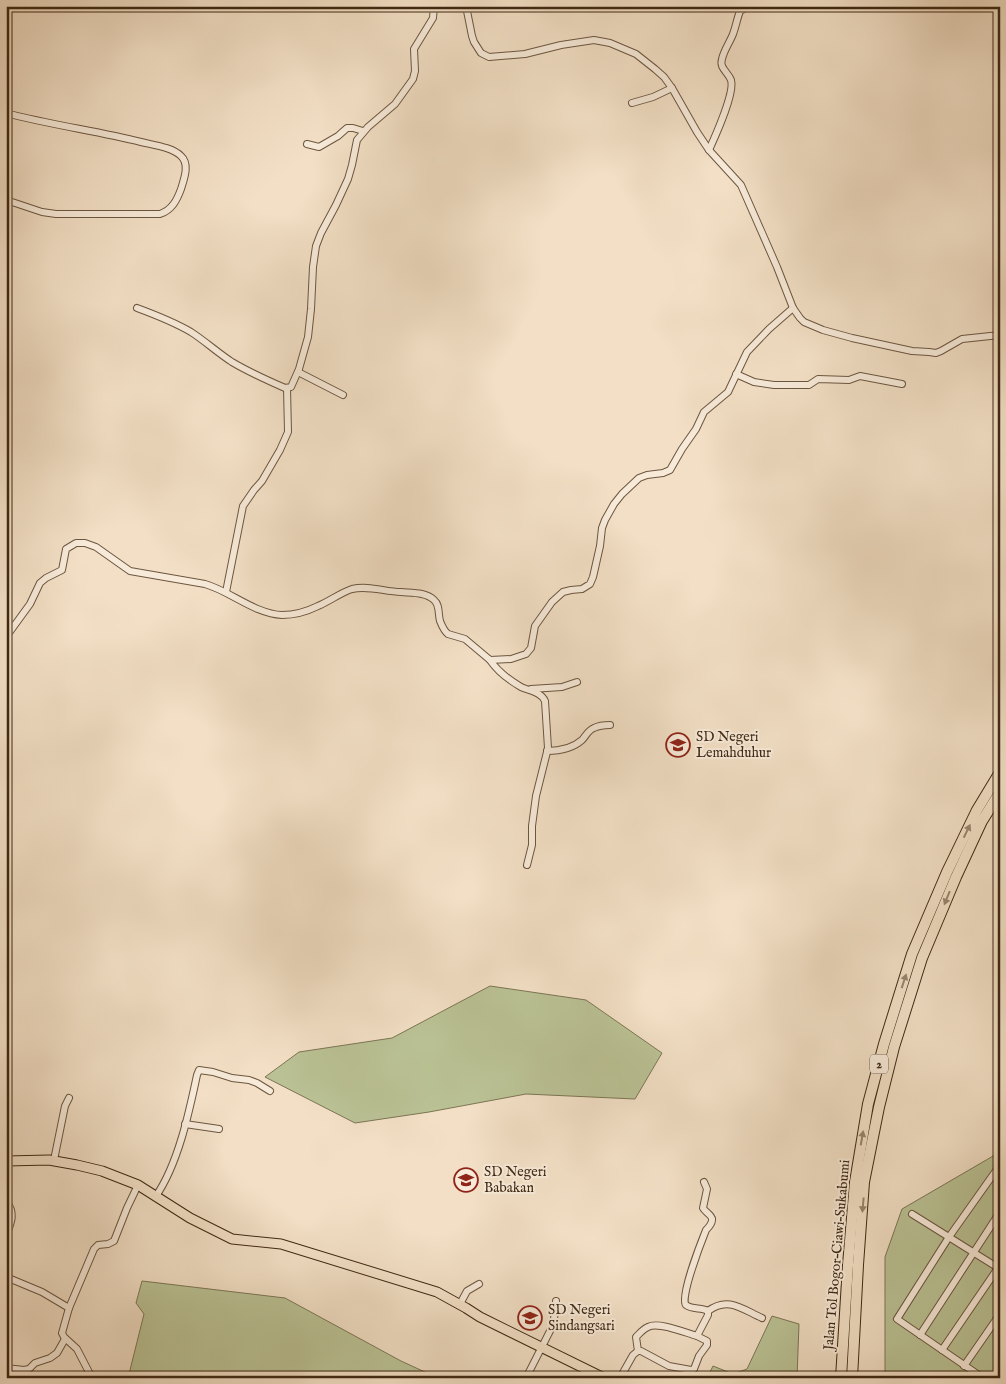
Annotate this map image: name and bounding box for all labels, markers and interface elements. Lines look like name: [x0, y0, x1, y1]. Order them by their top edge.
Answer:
place label: SD Negeri Lemahduhur: [696, 728, 771, 762]
school or university icon: SD Negeri Lemahduhur: [665, 732, 691, 758]
one-way arrow: [963, 824, 971, 838]
one-way arrow: [943, 891, 951, 906]
one-way arrow: [900, 973, 908, 988]
road number: 2: [870, 1054, 888, 1074]
one-way arrow: [859, 1129, 867, 1145]
street label: Jalan Tol Bogor–Ciawi–Sukabumi: [820, 1159, 854, 1353]
place label: SD Negeri Babakan: [484, 1163, 547, 1197]
school or university icon: SD Negeri Babakan: [453, 1167, 479, 1193]
one-way arrow: [858, 1198, 866, 1214]
place label: SD Negeri Sindangsari: [548, 1301, 615, 1335]
school or university icon: SD Negeri Sindangsari: [517, 1305, 543, 1331]

